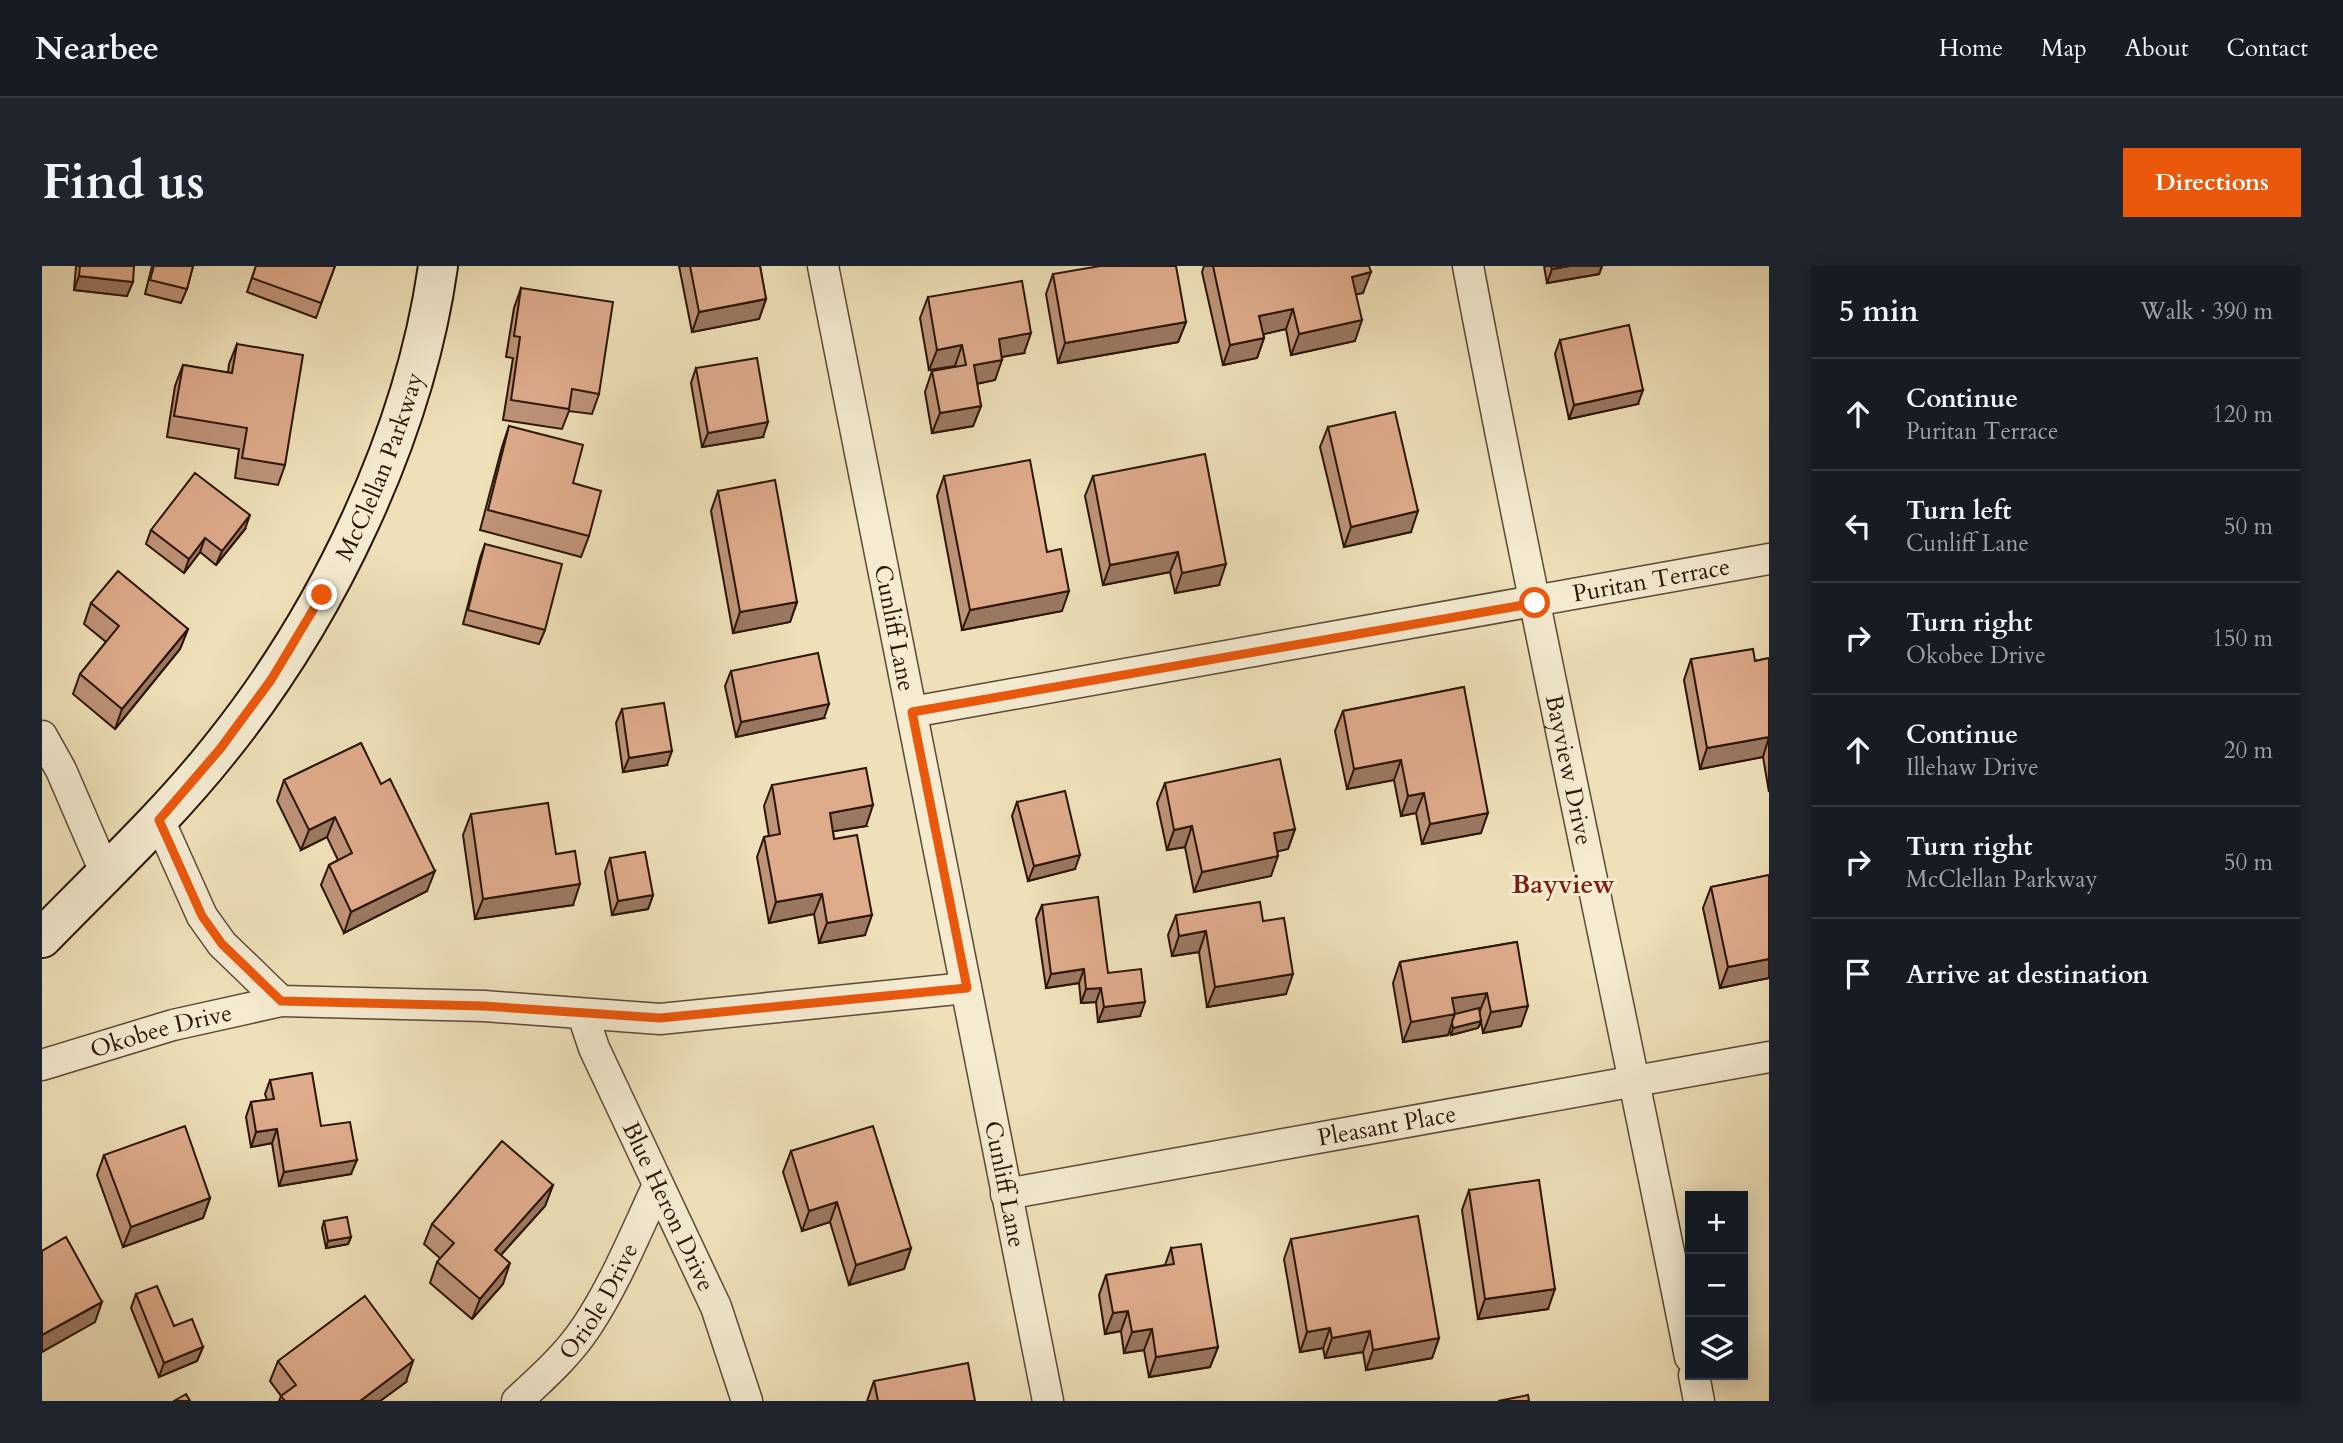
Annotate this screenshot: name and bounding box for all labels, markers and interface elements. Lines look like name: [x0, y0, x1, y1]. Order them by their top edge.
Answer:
text: Nearbee: [35, 26, 159, 71]
text: Home: [1939, 32, 2003, 65]
text: Map: [2041, 32, 2087, 65]
text: About: [2125, 32, 2189, 65]
text: Contact: [2227, 32, 2308, 65]
button: Directions: [2123, 148, 2301, 217]
text: Find us: [42, 149, 205, 216]
text: 5 min: [1839, 291, 1919, 332]
text: Walk · 390 m: [2140, 296, 2273, 327]
street label: McClellan Parkway: [328, 368, 432, 567]
text: Continue: [1906, 381, 2018, 416]
icon: ahead: [1839, 395, 1877, 433]
text: 120 m: [2212, 399, 2273, 430]
text: Puritan Terrace: [1906, 416, 2059, 447]
text: Turn left: [1906, 493, 2011, 528]
icon: left: [1839, 507, 1877, 545]
text: 50 m: [2224, 511, 2273, 542]
text: Cunliff Lane: [1906, 528, 2029, 559]
street label: Puritan Terrace: [1570, 550, 1733, 611]
street label: Cunliff Lane: [866, 562, 923, 694]
route end: [306, 579, 337, 610]
route start: [1519, 587, 1550, 618]
text: Turn right: [1906, 605, 2033, 640]
icon: right: [1839, 619, 1877, 657]
text: 150 m: [2212, 623, 2273, 654]
text: Okobee Drive: [1906, 640, 2046, 671]
street label: Bayview Drive: [1537, 692, 1600, 848]
text: Continue: [1906, 717, 2018, 752]
icon: ahead: [1839, 731, 1877, 769]
text: 20 m: [2224, 735, 2273, 766]
text: Illehaw Drive: [1906, 752, 2039, 783]
text: Turn right: [1906, 829, 2033, 864]
icon: right: [1839, 843, 1877, 881]
text: 50 m: [2224, 847, 2273, 878]
text: McClellan Parkway: [1906, 864, 2098, 895]
district label: Bayview: [1511, 867, 1615, 902]
icon: arrive: [1839, 955, 1877, 993]
text: Arrive at destination: [1906, 957, 2149, 992]
street label: Okobee Drive: [86, 996, 235, 1066]
street label: Pleasant Place: [1315, 1097, 1459, 1155]
street label: Blue Heron Drive: [614, 1117, 722, 1297]
street label: Cunliff Lane: [976, 1118, 1033, 1250]
map controls: [1685, 1191, 1748, 1380]
button: +: [1685, 1191, 1748, 1254]
street label: Oriole Drive: [551, 1238, 646, 1367]
button: −: [1685, 1254, 1748, 1317]
button: layers: [1685, 1317, 1748, 1380]

